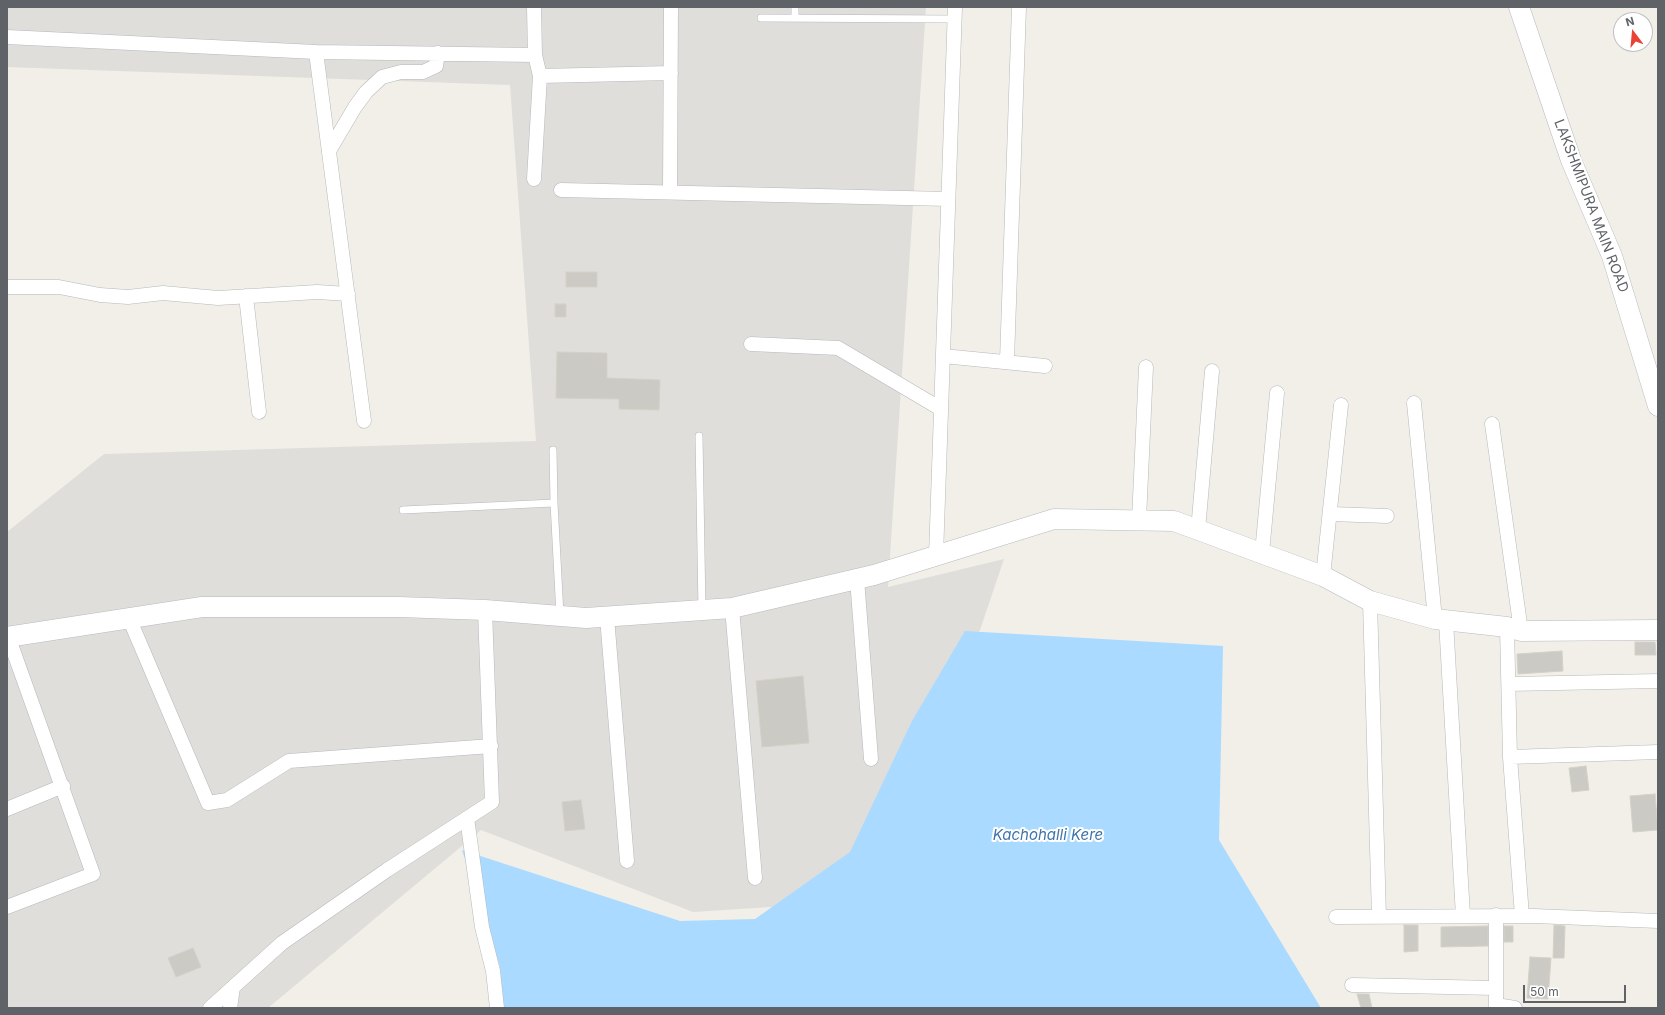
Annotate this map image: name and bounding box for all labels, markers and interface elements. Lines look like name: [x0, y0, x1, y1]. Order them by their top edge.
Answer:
north arrow: [1613, 12, 1653, 52]
text: N: [1624, 14, 1636, 29]
street label: LAKSHMIPURA MAIN ROAD: [1550, 117, 1632, 295]
water label: Kachohalli Kere: [993, 826, 1103, 844]
scale bar: [1525, 977, 1628, 1003]
text: 50 m: [1530, 984, 1559, 999]

